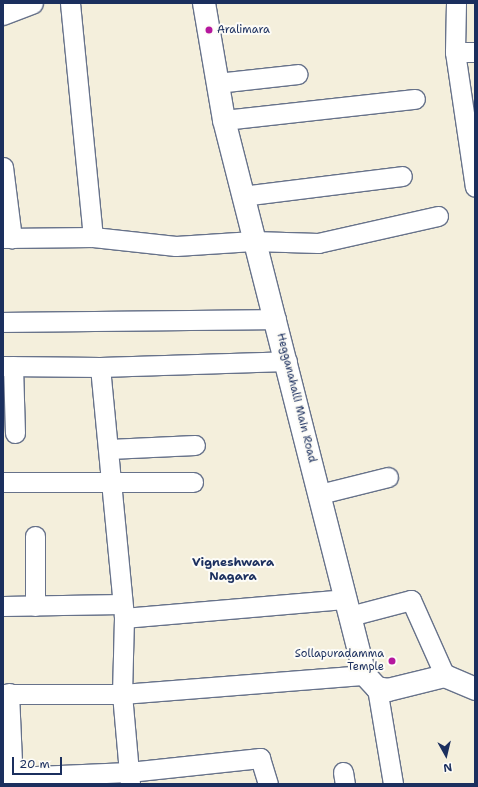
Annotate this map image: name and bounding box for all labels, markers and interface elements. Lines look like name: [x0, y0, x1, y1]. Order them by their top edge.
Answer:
place label: Aralimara: [217, 23, 270, 37]
marker: Aralimara: [204, 25, 214, 35]
street label: Hegganahalli Main Road: [273, 332, 319, 464]
district label: Vigneshwara Nagara: [192, 556, 274, 584]
place label: Sollapuradamma Temple: [295, 648, 384, 674]
marker: Sollapuradamma Temple: [387, 656, 397, 666]
north arrow: [426, 735, 466, 775]
scale bar: [14, 749, 64, 775]
text: 20 m: [19, 756, 50, 772]
text: N: [442, 759, 453, 775]

